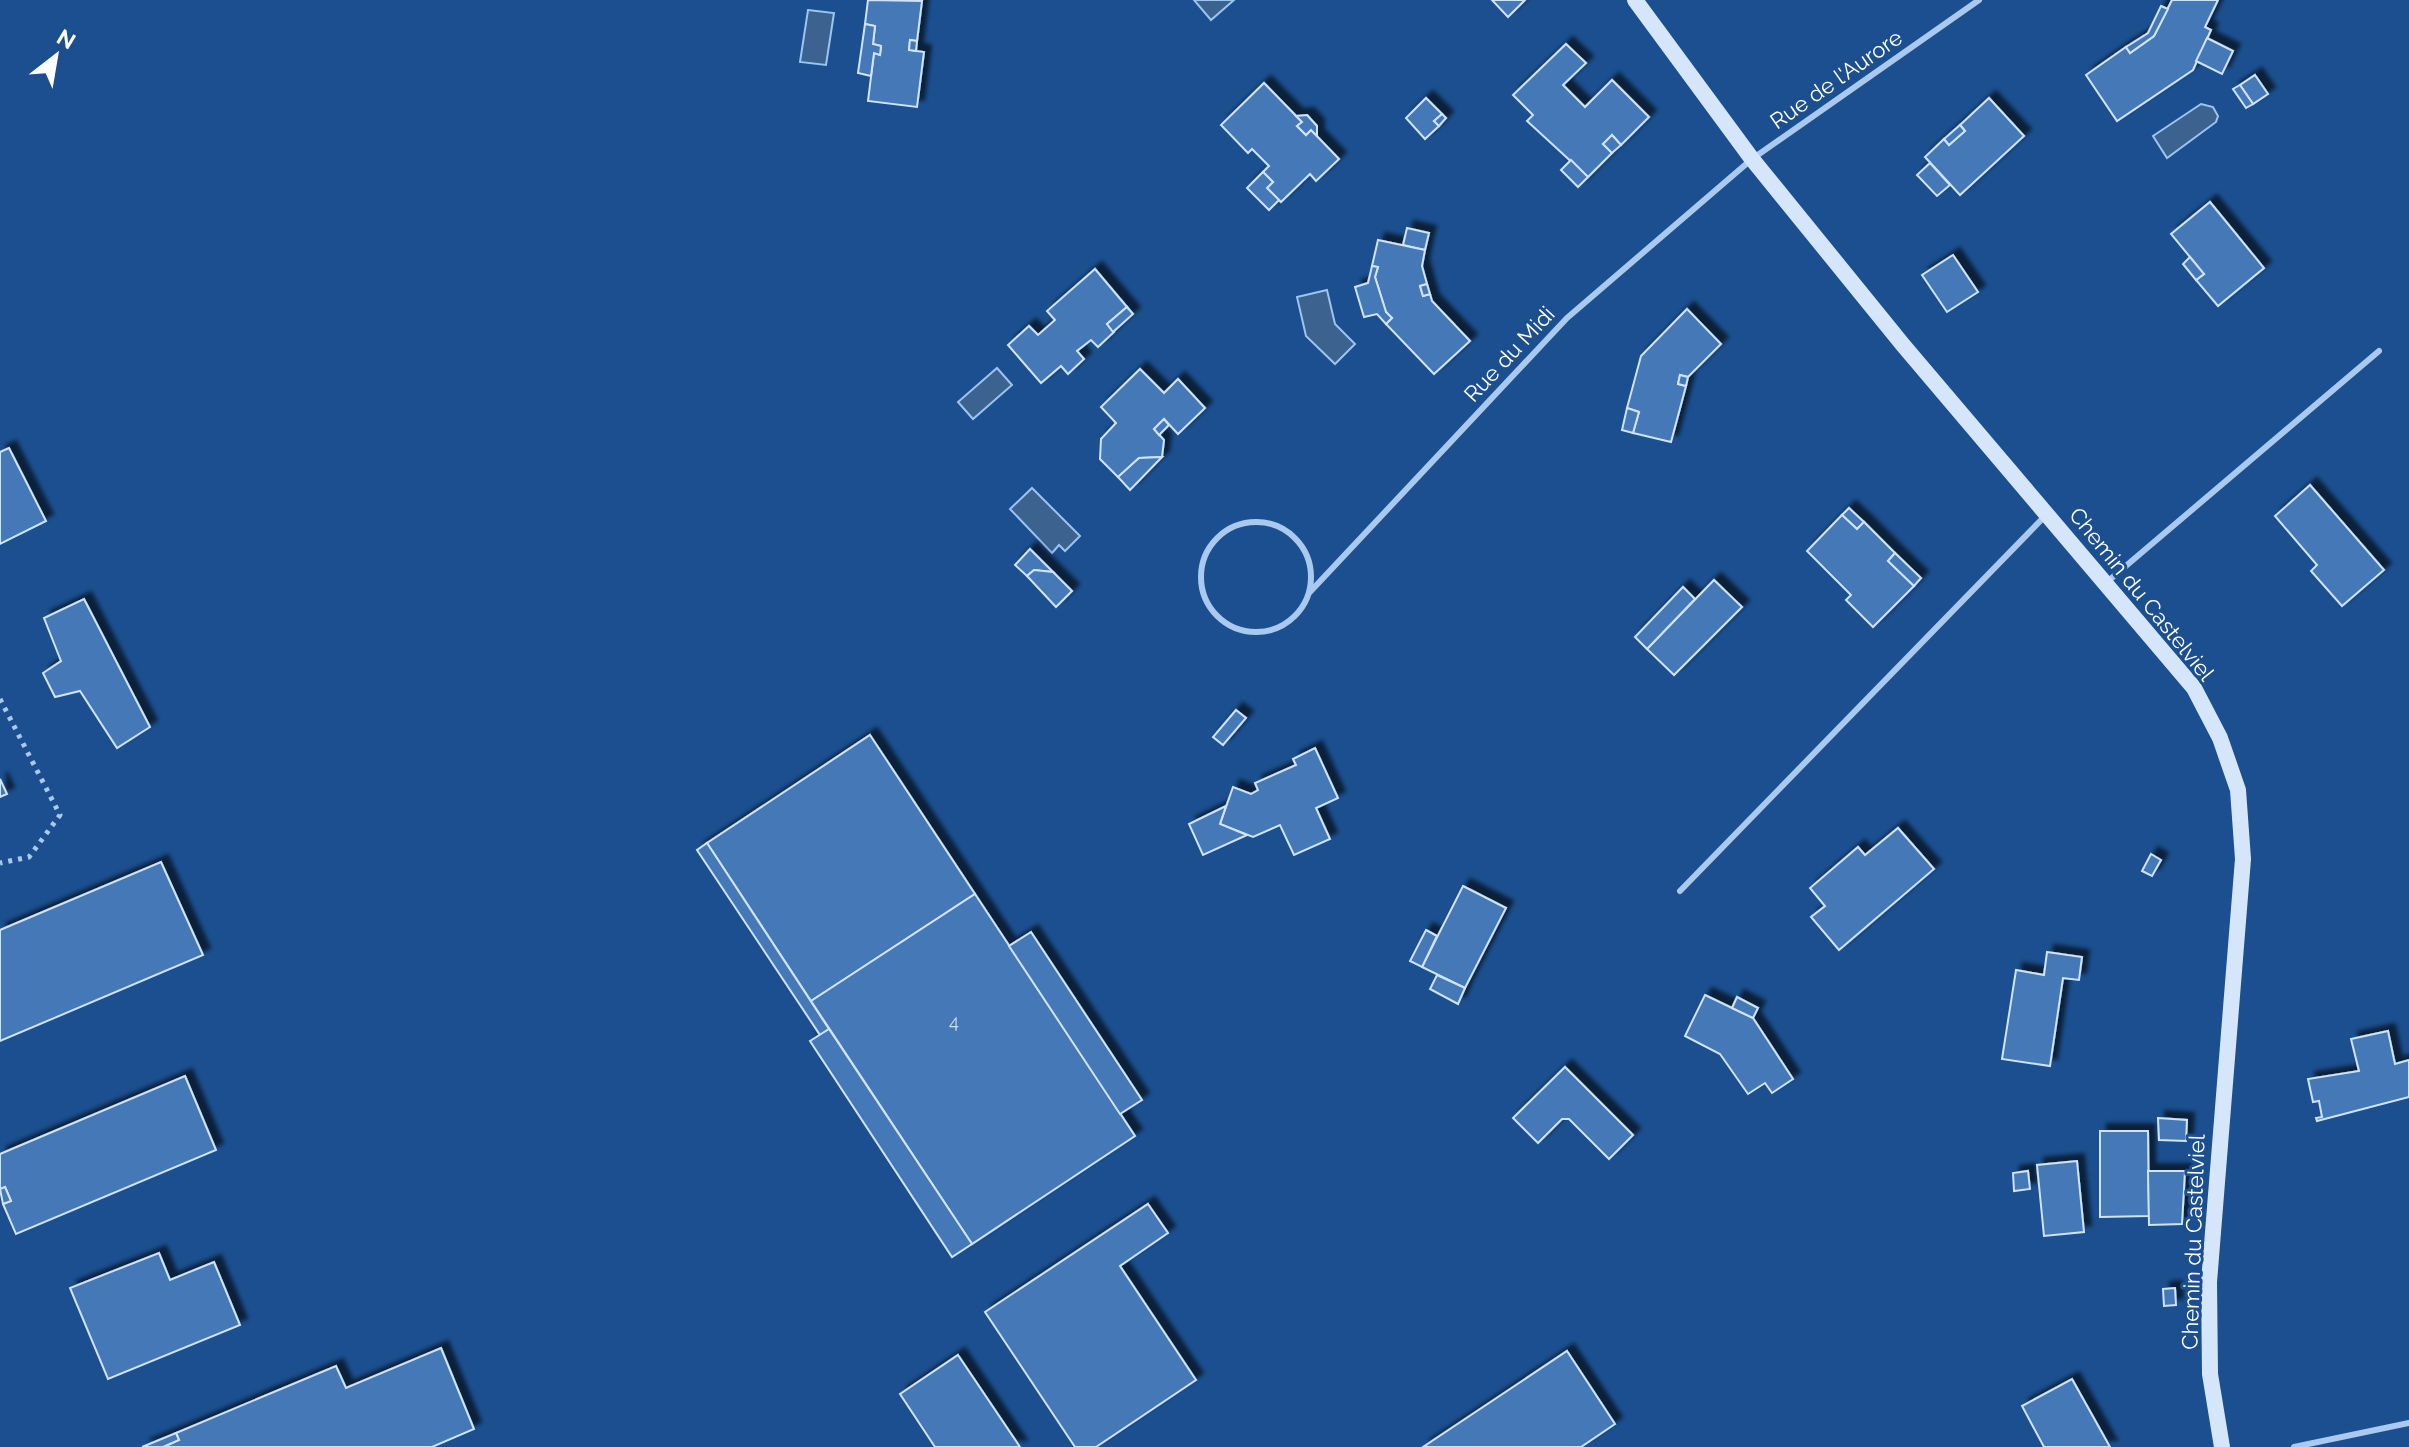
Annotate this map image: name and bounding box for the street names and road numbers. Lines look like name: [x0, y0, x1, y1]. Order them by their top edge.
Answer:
street label: Rue de l'Aurore: [1765, 24, 1907, 134]
street label: Rue du Midi: [1458, 301, 1560, 407]
street label: Chemin du Castelviel: [2064, 502, 2220, 686]
street label: Chemin du Castelviel: [2176, 1134, 2210, 1350]

